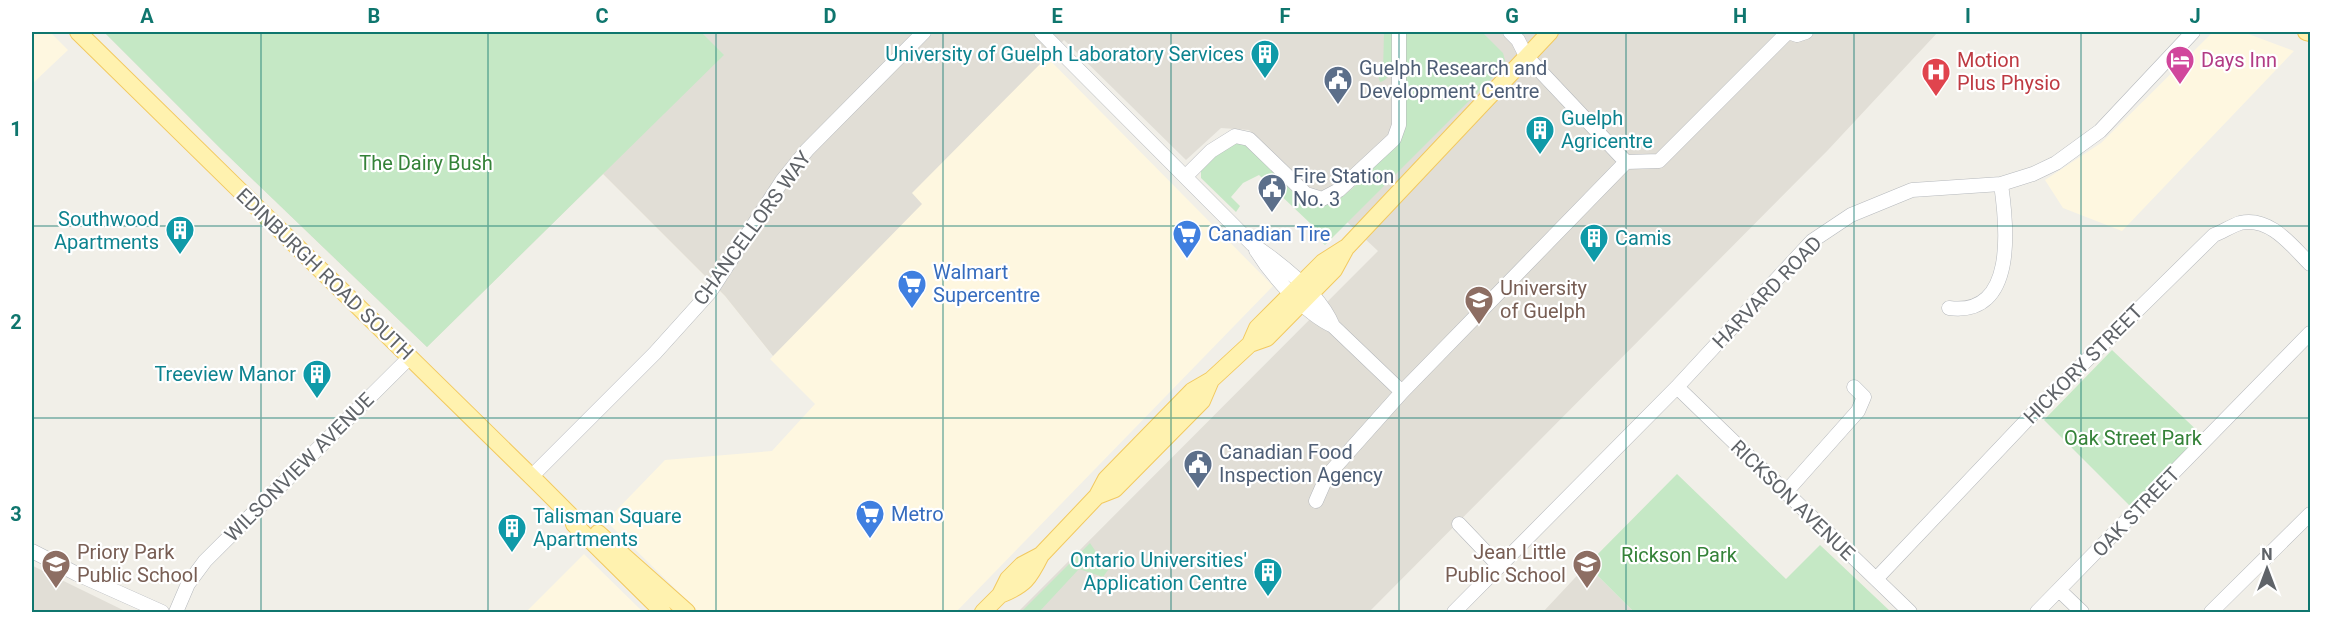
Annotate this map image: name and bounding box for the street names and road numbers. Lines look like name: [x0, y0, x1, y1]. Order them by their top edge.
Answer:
street label: CHANCELLORS WAY: [688, 146, 816, 310]
street label: EDINBURGH ROAD SOUTH: [232, 183, 418, 365]
street label: HARVARD ROAD: [1707, 231, 1827, 353]
street label: HICKORY STREET: [2018, 299, 2148, 429]
street label: WILSONVIEW AVENUE: [219, 387, 379, 547]
street label: RICKSON AVENUE: [1726, 435, 1860, 565]
street label: OAK STREET: [2087, 462, 2185, 562]

